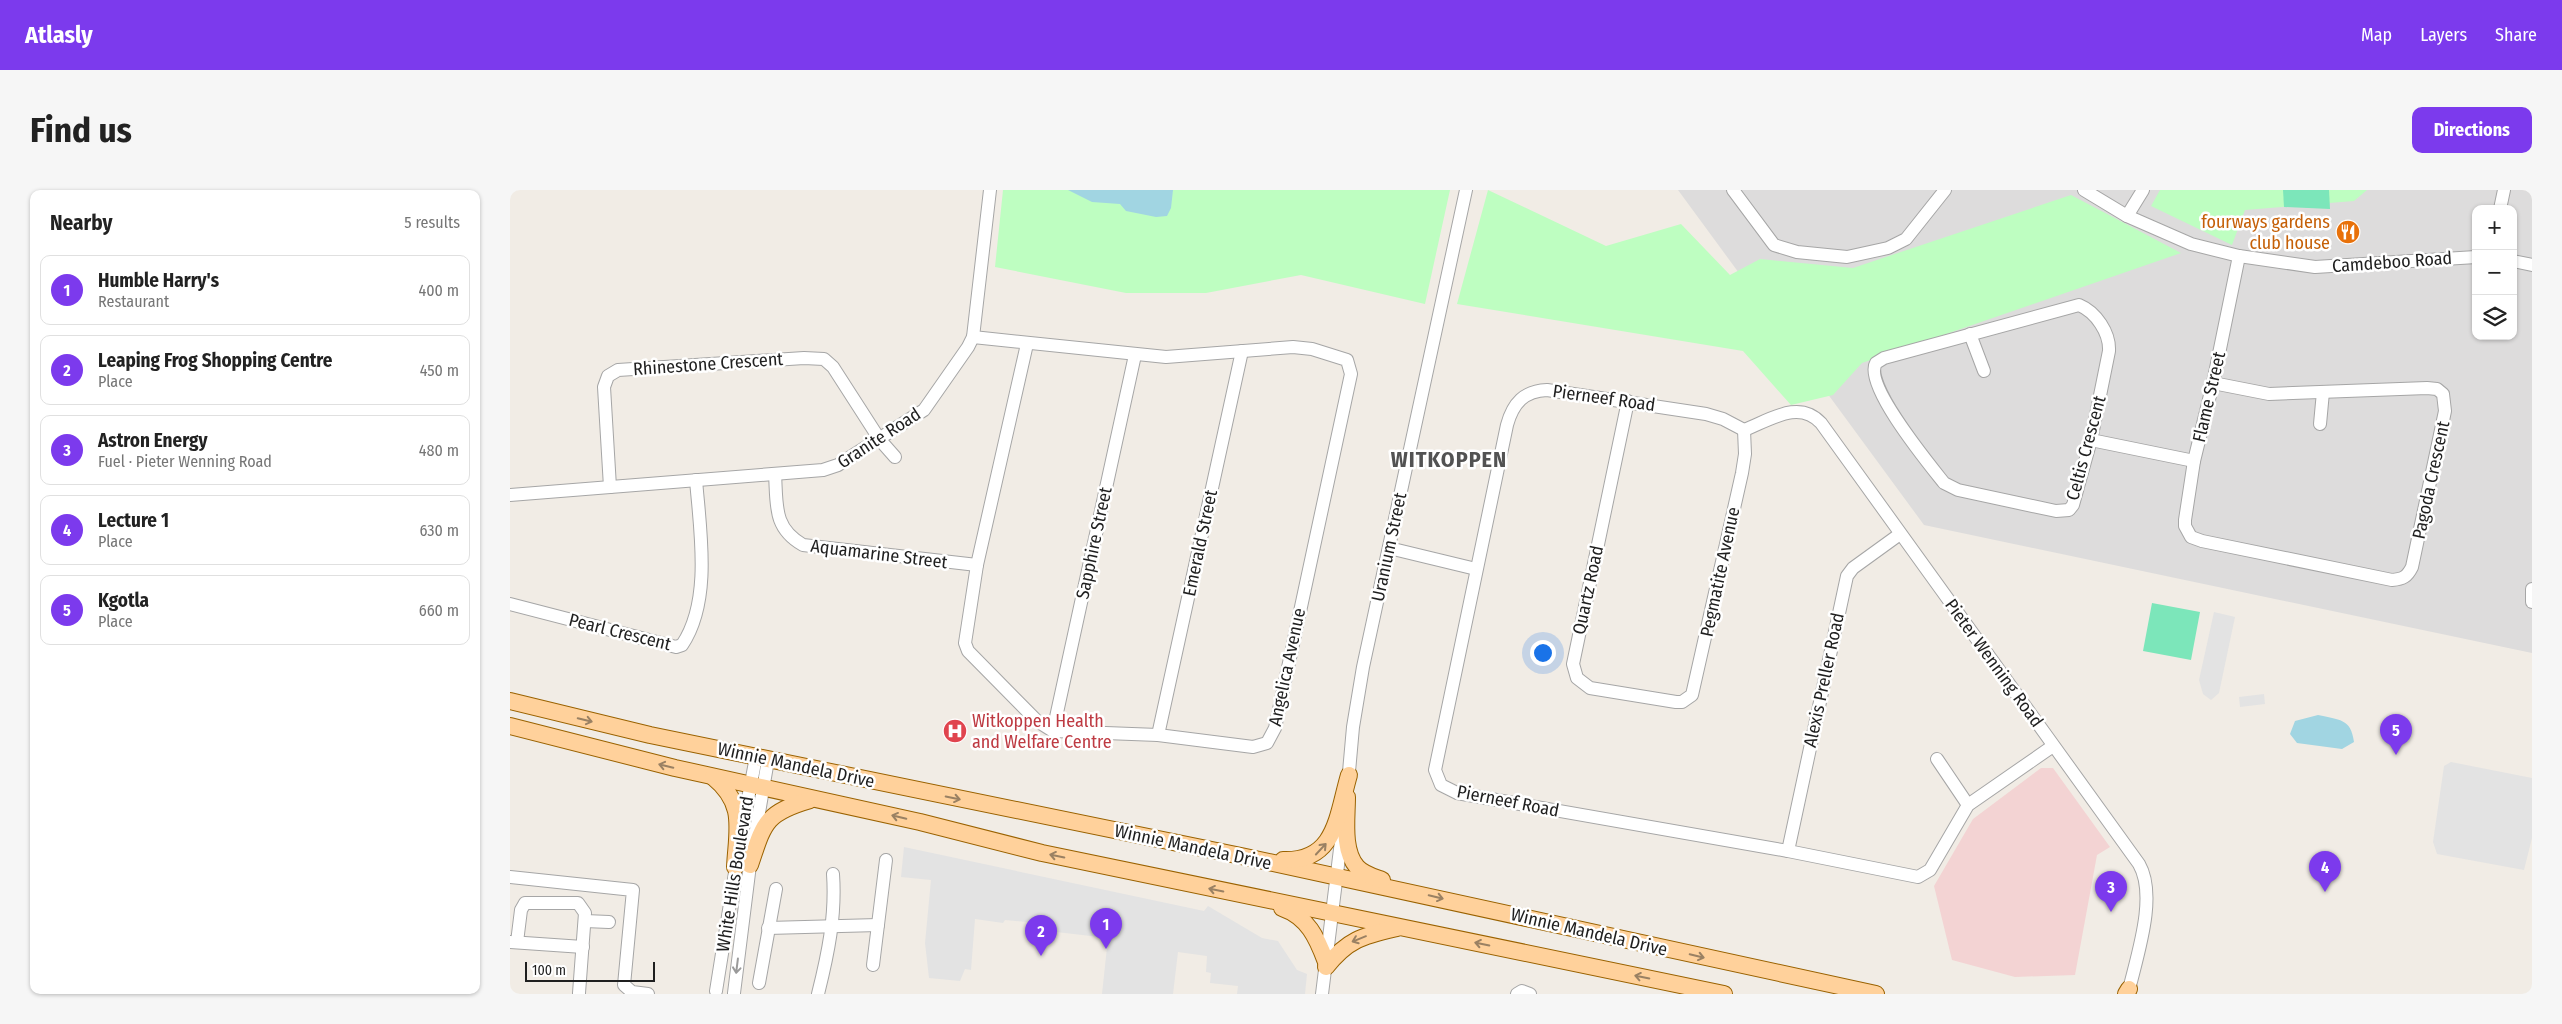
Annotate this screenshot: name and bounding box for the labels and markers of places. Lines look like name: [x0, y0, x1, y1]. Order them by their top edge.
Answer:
place label: fourways gardens club house: [2201, 211, 2330, 254]
restaurant icon: fourways gardens club house: [2335, 219, 2361, 245]
place label: Witkoppen Health and Welfare Centre: [972, 710, 1112, 753]
pin: 5: [2380, 714, 2412, 755]
hospital icon: Witkoppen Health and Welfare Centre: [942, 718, 968, 744]
pin: 4: [2309, 851, 2341, 892]
pin: 3: [2095, 871, 2127, 912]
pin: 1: [1090, 908, 1122, 949]
pin: 2: [1025, 915, 1057, 956]

